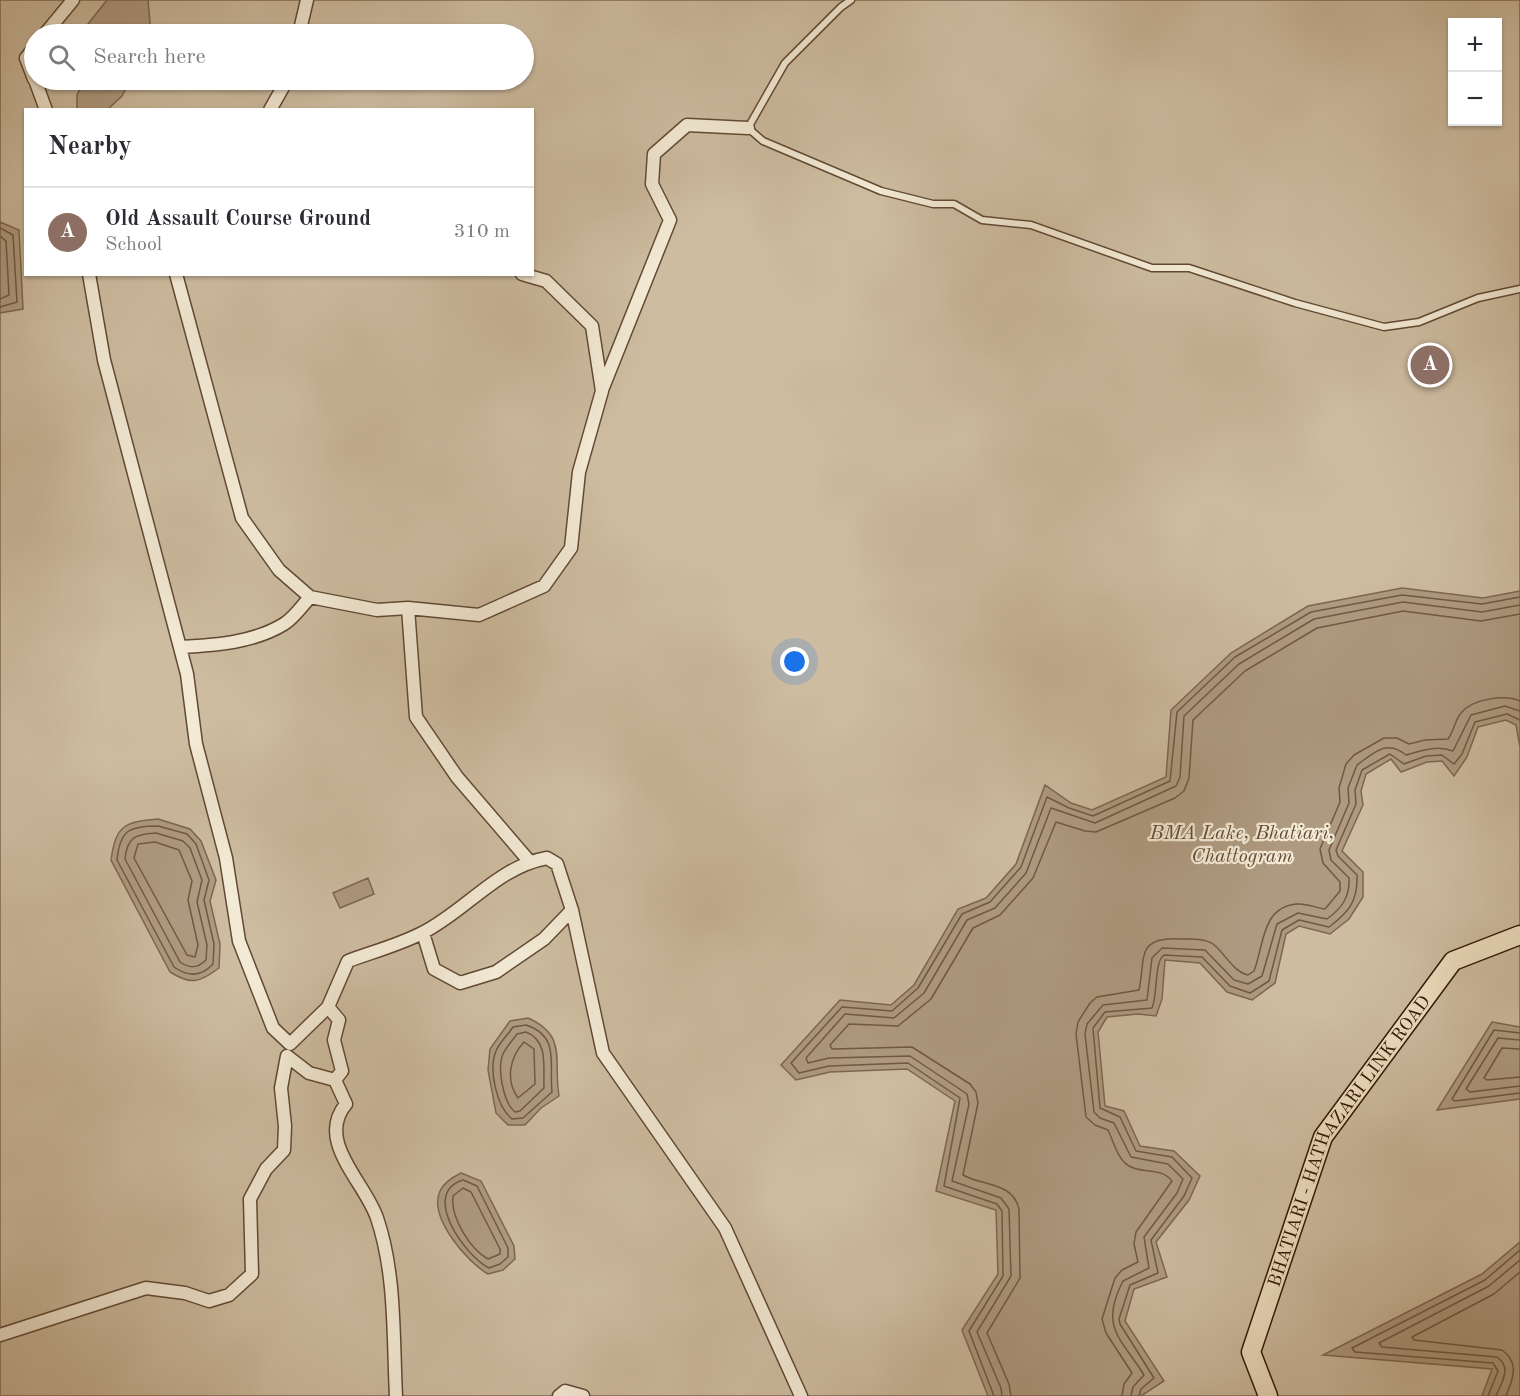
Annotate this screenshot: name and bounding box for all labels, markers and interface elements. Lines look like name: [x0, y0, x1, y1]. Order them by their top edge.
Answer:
map controls: [1448, 18, 1502, 126]
button: +: [1448, 18, 1502, 72]
search box: [24, 24, 534, 90]
icon: search: [45, 41, 78, 74]
text: Search here: [93, 46, 206, 68]
button: −: [1448, 72, 1502, 126]
text: Nearby: [48, 134, 132, 160]
text: Old Assault Course Ground: [105, 208, 371, 230]
text: A: [60, 222, 75, 242]
text: 310 m: [454, 222, 510, 242]
text: School: [105, 235, 162, 255]
pin: A: [1410, 342, 1450, 388]
your location: [780, 647, 809, 676]
water label: BMA Lake, Bhatiari, Chattogram: [1149, 824, 1334, 867]
street label: BHATIARI - HATHAZARI LINK ROAD: [1265, 993, 1434, 1289]

